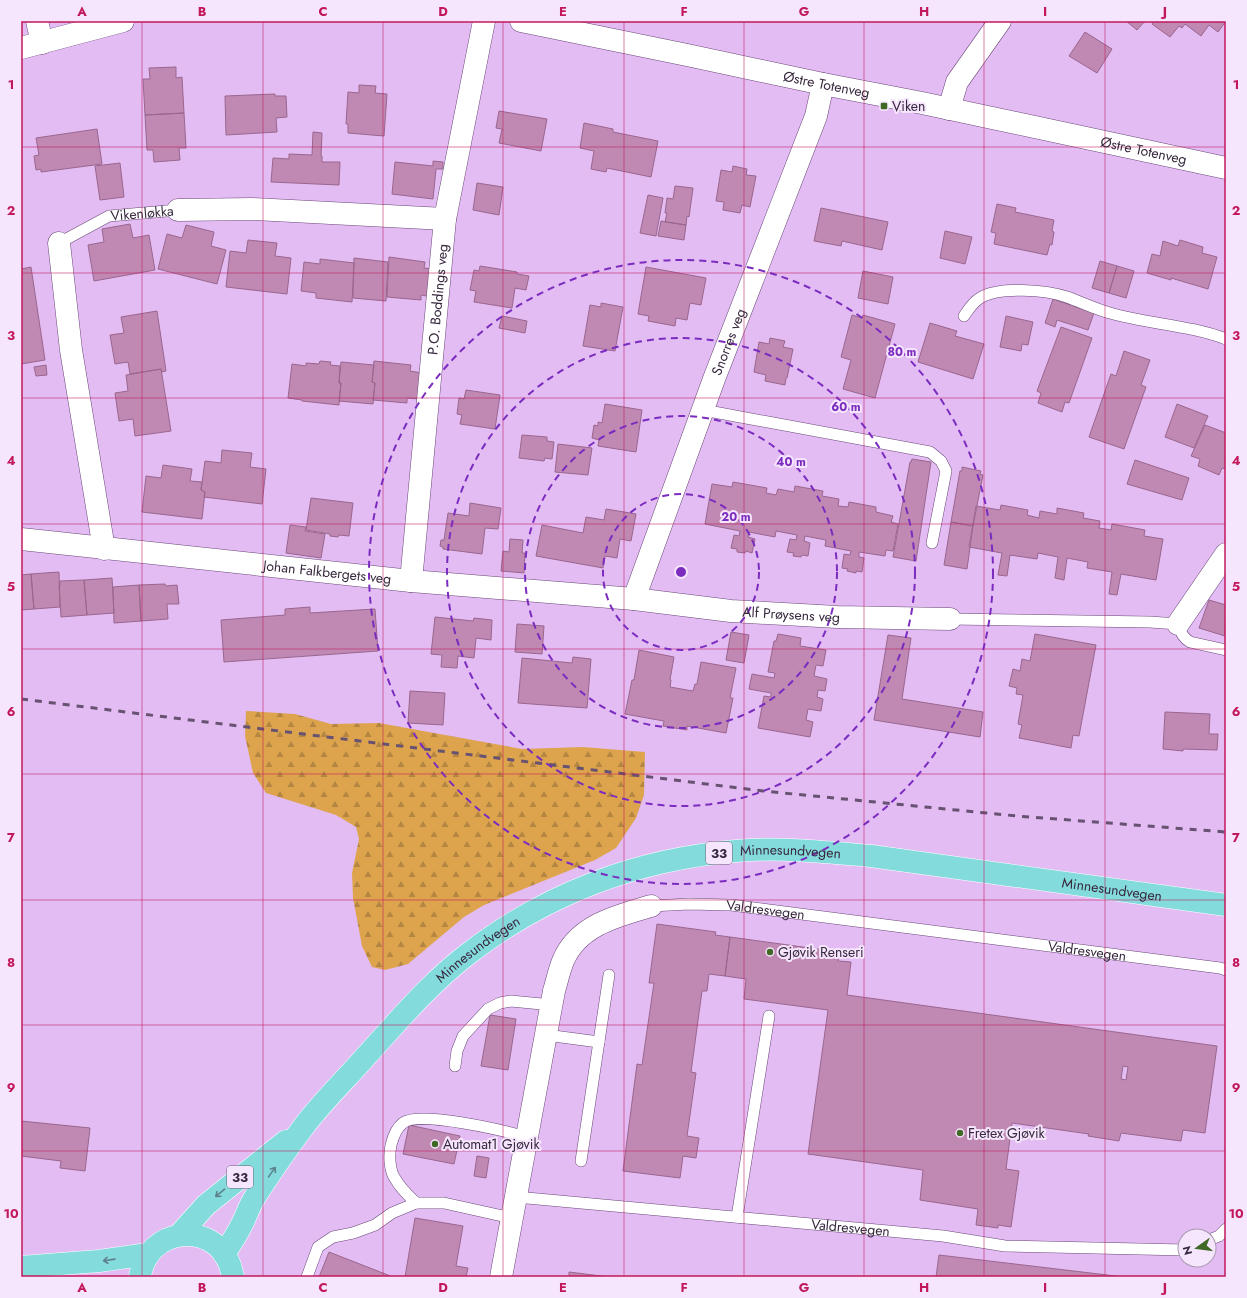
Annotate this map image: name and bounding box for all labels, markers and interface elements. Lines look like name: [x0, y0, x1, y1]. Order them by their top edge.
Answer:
text: A: [76, 2, 87, 21]
text: B: [198, 2, 207, 21]
text: C: [318, 2, 328, 21]
text: D: [438, 2, 448, 21]
text: E: [559, 2, 567, 21]
text: F: [680, 2, 688, 21]
text: G: [799, 2, 810, 21]
text: H: [919, 2, 929, 21]
text: I: [1043, 2, 1047, 21]
text: J: [1160, 2, 1167, 21]
street label: Østre Totenveg: [781, 66, 871, 103]
text: 1: [8, 75, 14, 94]
text: 1: [1233, 75, 1239, 94]
place label: Viken: [892, 96, 925, 116]
marker: Viken: [879, 101, 889, 111]
street label: Østre Totenveg: [1099, 131, 1189, 169]
street label: Vikenløkka: [110, 200, 174, 226]
text: 2: [7, 201, 15, 220]
text: 2: [1232, 201, 1240, 220]
street label: P.O. Boddings veg: [422, 243, 453, 356]
street label: Snorres veg: [706, 305, 750, 378]
text: 3: [7, 326, 15, 345]
text: 3: [1232, 326, 1240, 345]
text: 80 m: [888, 343, 917, 361]
text: 60 m: [831, 398, 861, 416]
text: 4: [6, 451, 16, 470]
text: 4: [1231, 451, 1241, 470]
text: 40 m: [776, 453, 806, 471]
text: 20 m: [721, 508, 751, 526]
street label: Johan Falkbergets veg: [260, 555, 392, 589]
centre of rings: [674, 565, 688, 579]
text: 5: [7, 577, 15, 596]
text: 5: [1232, 577, 1240, 596]
street label: Alf Prøysens veg: [742, 602, 841, 627]
text: 6: [7, 702, 16, 721]
text: 6: [1232, 702, 1241, 721]
text: 7: [7, 828, 15, 847]
text: 7: [1232, 828, 1240, 847]
street label: Minnesundvegen: [739, 840, 842, 863]
road number: 33: [706, 842, 732, 864]
street label: Minnesundvegen: [1061, 872, 1163, 906]
street label: Valdresvegen: [726, 895, 806, 924]
street label: Minnesundvegen: [431, 911, 524, 987]
street label: Valdresvegen: [1047, 936, 1127, 966]
place label: Gjøvik Renseri: [778, 942, 864, 962]
marker: Gjøvik Renseri: [765, 947, 775, 957]
text: 8: [7, 953, 15, 972]
text: 8: [1232, 953, 1240, 972]
text: 9: [7, 1078, 16, 1097]
text: 9: [1232, 1078, 1241, 1097]
place label: Fretex Gjøvik: [968, 1123, 1046, 1143]
marker: Fretex Gjøvik: [955, 1128, 965, 1138]
place label: Automat1 Gjøvik: [443, 1134, 540, 1154]
marker: Automat1 Gjøvik: [430, 1139, 440, 1149]
road number: 33: [227, 1166, 253, 1188]
one-way arrow: [268, 1167, 276, 1178]
one-way arrow: [215, 1188, 225, 1197]
text: 10: [3, 1204, 19, 1223]
text: 10: [1228, 1204, 1244, 1223]
street label: Valdresvegen: [810, 1214, 891, 1241]
north arrow: [1177, 1228, 1217, 1268]
text: N: [1178, 1244, 1196, 1257]
one-way arrow: [103, 1256, 116, 1264]
text: A: [76, 1278, 87, 1297]
text: B: [198, 1278, 207, 1297]
text: C: [318, 1278, 328, 1297]
text: D: [438, 1278, 448, 1297]
text: E: [559, 1278, 567, 1297]
text: F: [680, 1278, 688, 1297]
text: G: [799, 1278, 810, 1297]
text: H: [919, 1278, 929, 1297]
text: I: [1043, 1278, 1047, 1297]
text: J: [1160, 1278, 1167, 1297]

